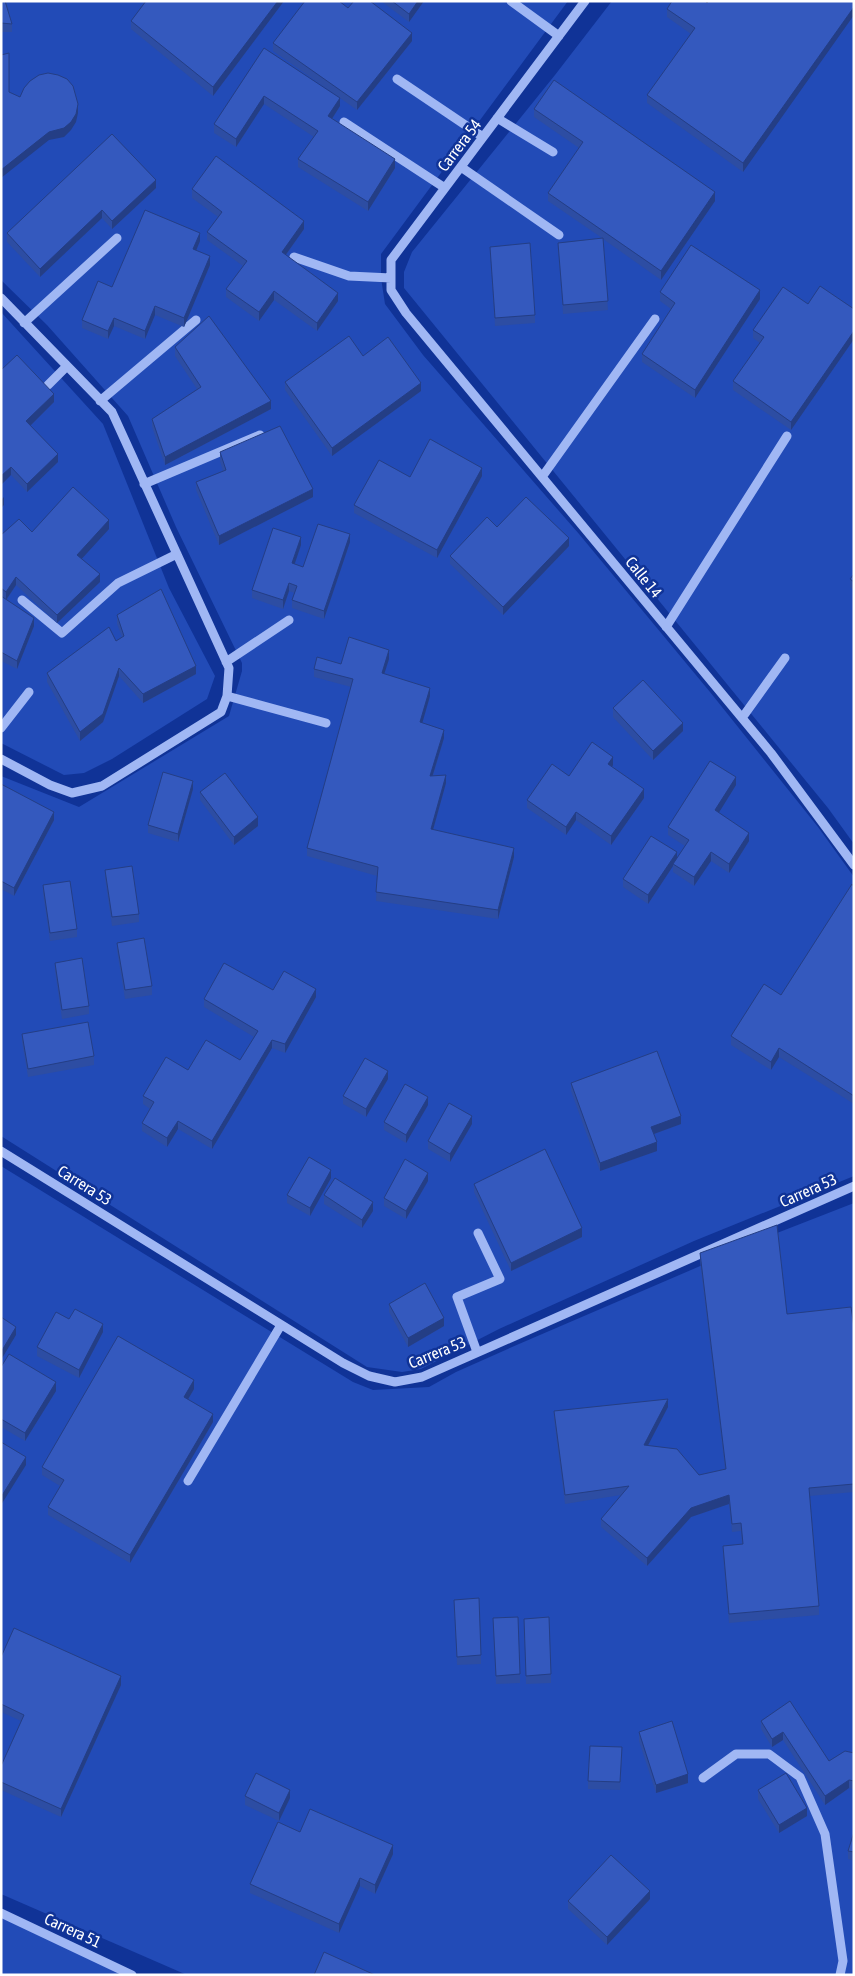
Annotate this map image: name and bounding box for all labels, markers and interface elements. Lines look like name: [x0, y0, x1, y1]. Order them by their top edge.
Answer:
street label: Carrera 54: [434, 115, 484, 175]
street label: Calle 14: [622, 553, 666, 601]
street label: Carrera 53: [55, 1161, 115, 1209]
street label: Carrera 53: [777, 1169, 839, 1211]
street label: Carrera 53: [406, 1332, 468, 1372]
street label: Carrera 51: [42, 1909, 104, 1951]

